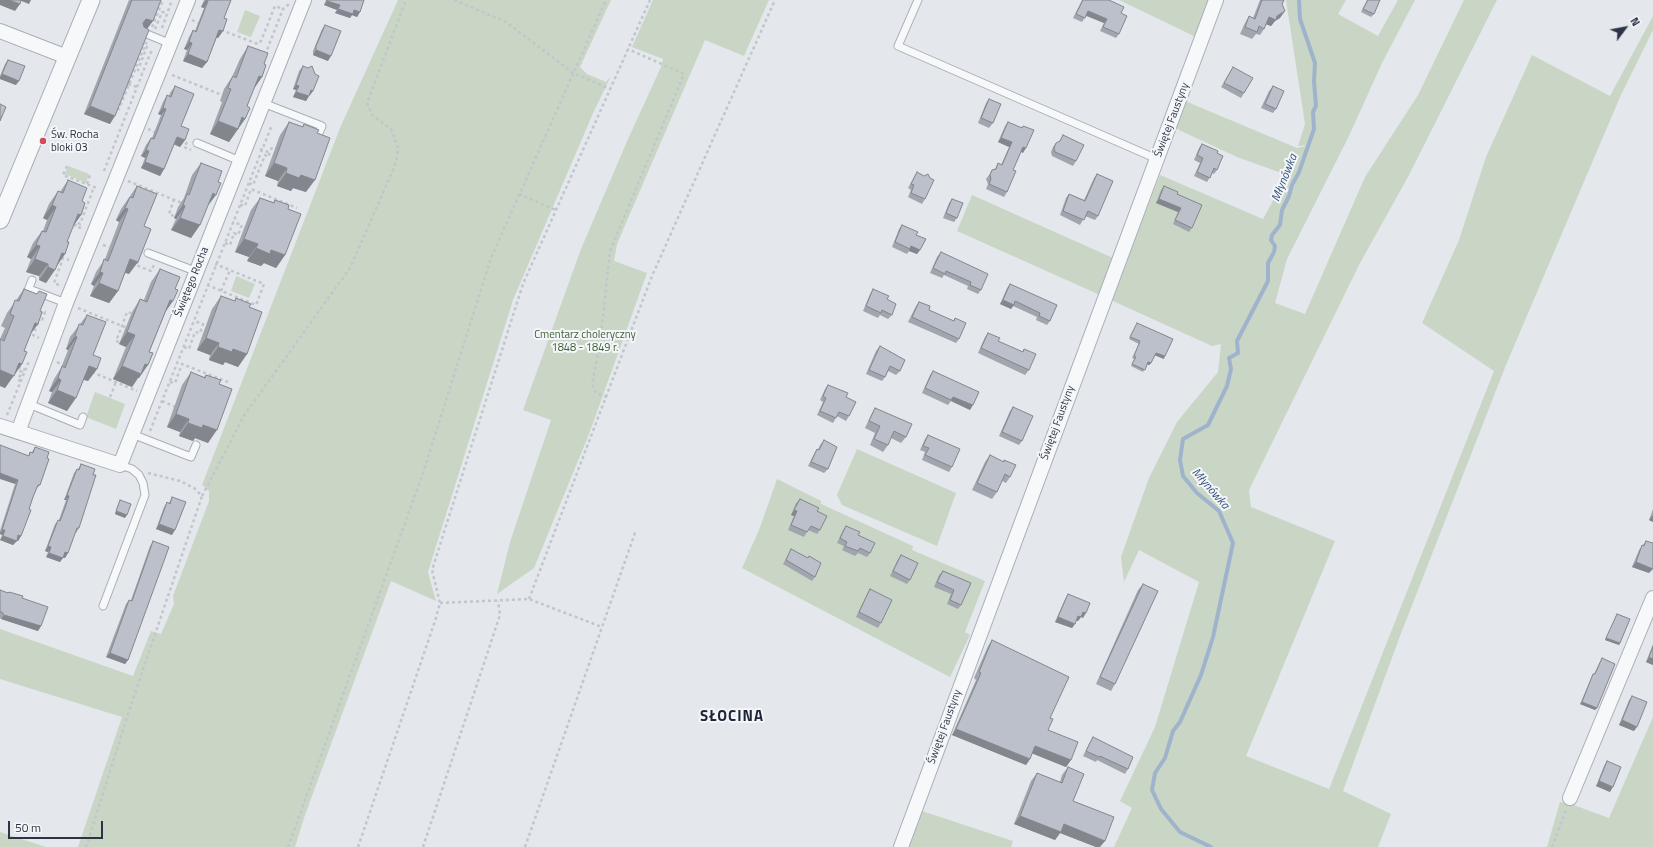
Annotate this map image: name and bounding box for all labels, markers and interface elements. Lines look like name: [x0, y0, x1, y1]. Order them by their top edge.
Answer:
north arrow: [1605, 8, 1645, 48]
text: N: [1626, 14, 1644, 29]
street label: Świętej Faustyny: [1152, 81, 1192, 159]
place label: Św. Rocha bloki 03: [51, 128, 98, 154]
marker: Św. Rocha bloki 03: [38, 136, 48, 146]
water label: Młynówka: [1269, 152, 1301, 204]
street label: Świętego Rocha: [172, 245, 212, 319]
park label: Cmentarz choleryczny 1848 - 1849 r.: [534, 328, 636, 354]
street label: Świętej Faustyny: [1038, 384, 1078, 462]
water label: Młynówka: [1188, 465, 1232, 513]
street label: Świętej Faustyny: [925, 688, 965, 766]
district label: SŁOCINA: [700, 708, 764, 726]
scale bar: [10, 813, 105, 839]
text: 50 m: [15, 818, 41, 837]

